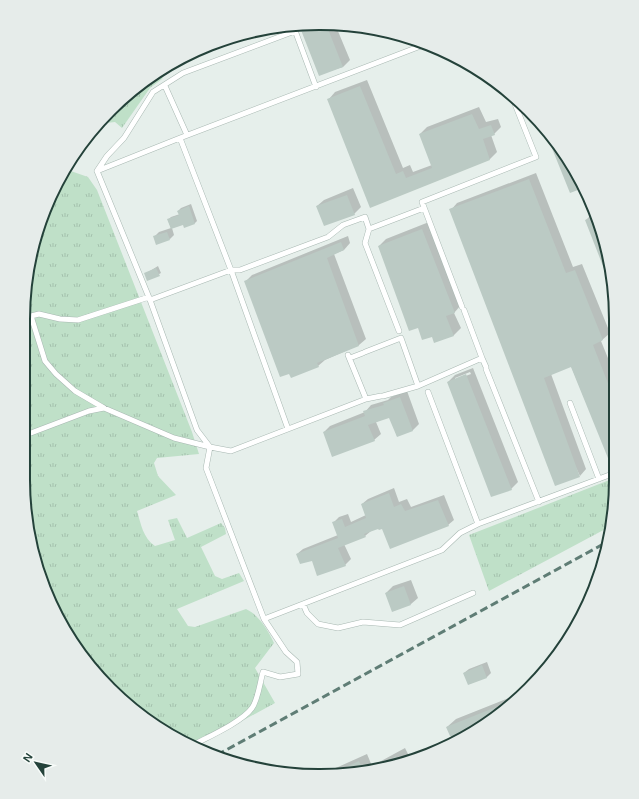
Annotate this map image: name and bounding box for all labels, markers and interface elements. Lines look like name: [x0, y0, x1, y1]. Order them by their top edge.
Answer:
north arrow: [16, 743, 56, 783]
text: N: [21, 751, 35, 764]

